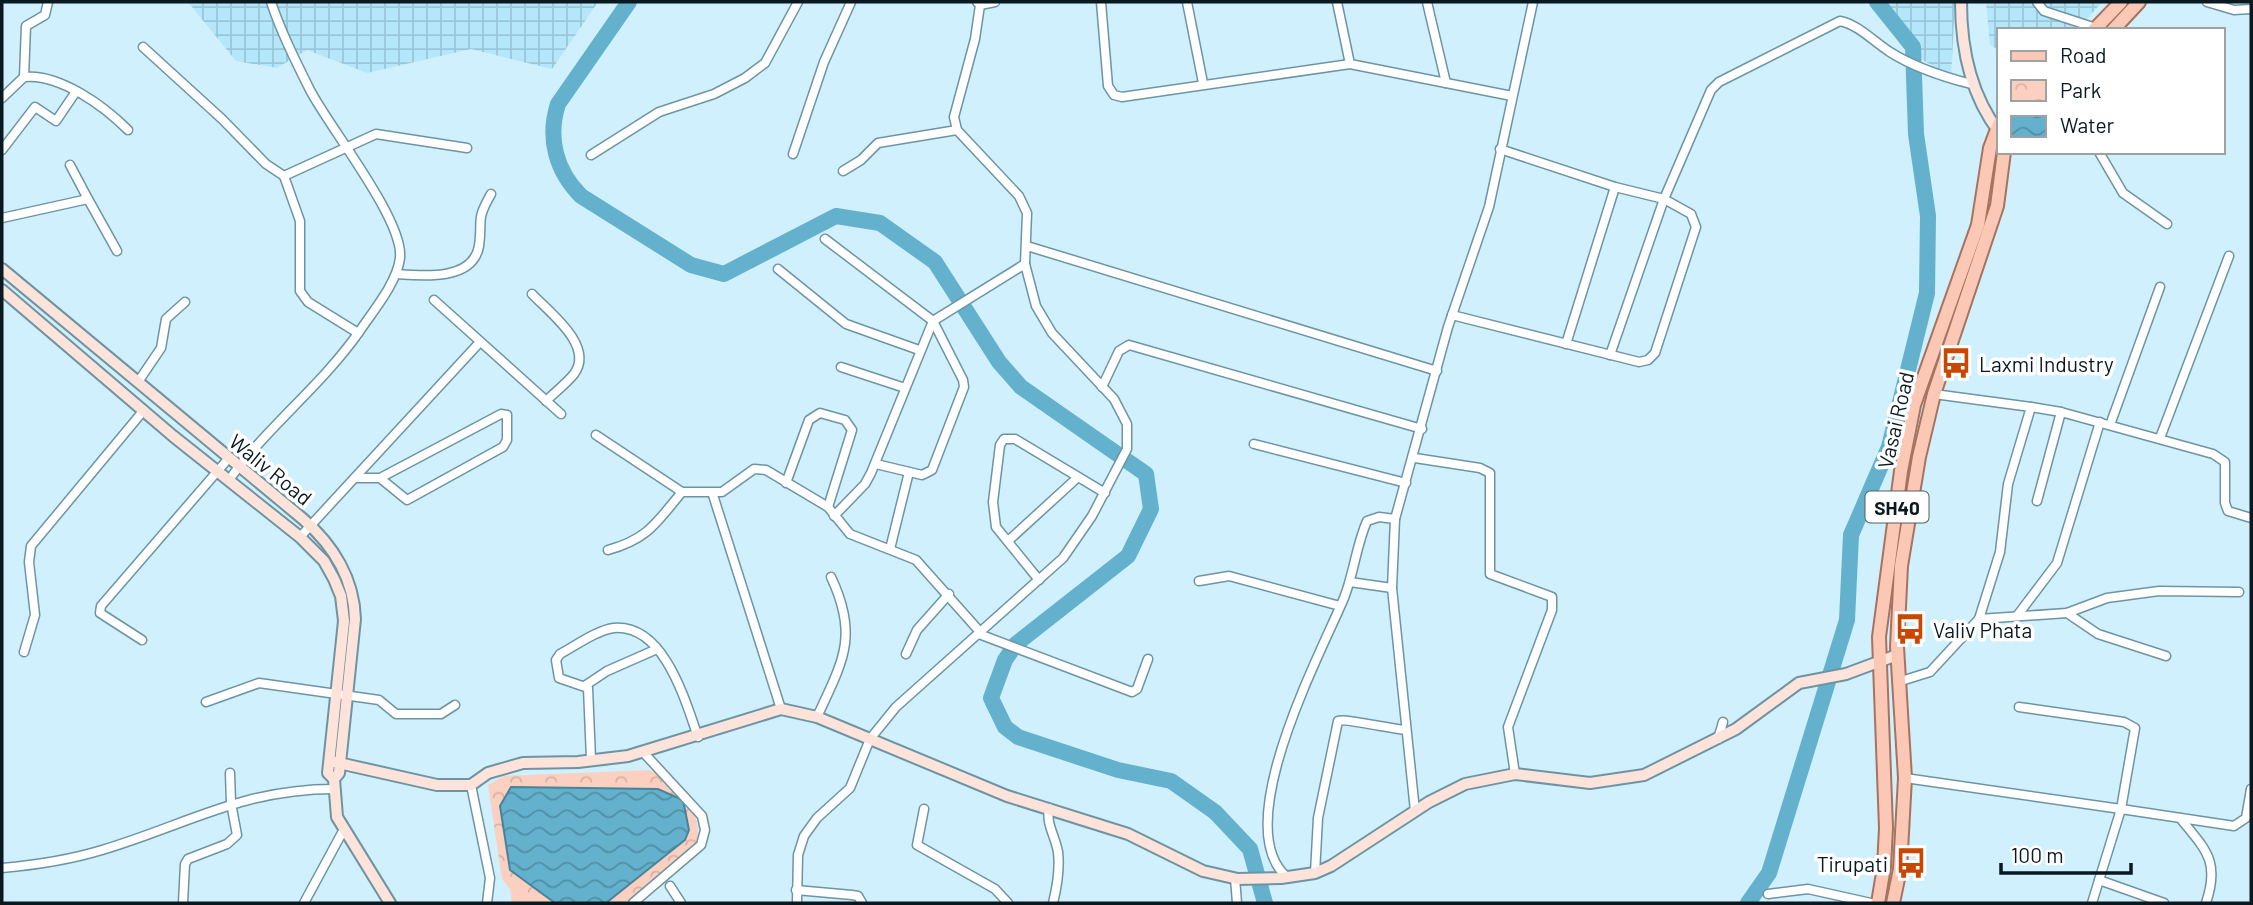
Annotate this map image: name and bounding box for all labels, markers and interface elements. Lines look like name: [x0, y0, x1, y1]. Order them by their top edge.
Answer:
legend: [1997, 28, 2225, 154]
text: Road: [2060, 42, 2106, 67]
text: Park: [2060, 77, 2101, 102]
text: Water: [2060, 112, 2115, 137]
bus stop icon: Laxmi Industry: [1939, 346, 1973, 380]
place label: Laxmi Industry: [1979, 351, 2114, 376]
street label: Vasai Road: [1872, 369, 1918, 471]
street label: Waliv Road: [225, 428, 317, 510]
road number: SH40: [1866, 492, 1928, 522]
bus stop icon: Valiv Phata: [1893, 612, 1927, 646]
place label: Valiv Phata: [1933, 617, 2032, 642]
scale bar: [2001, 832, 2130, 876]
text: 100 m: [2011, 842, 2064, 867]
bus stop icon: Tirupati: [1894, 846, 1928, 880]
place label: Tirupati: [1817, 851, 1888, 876]

